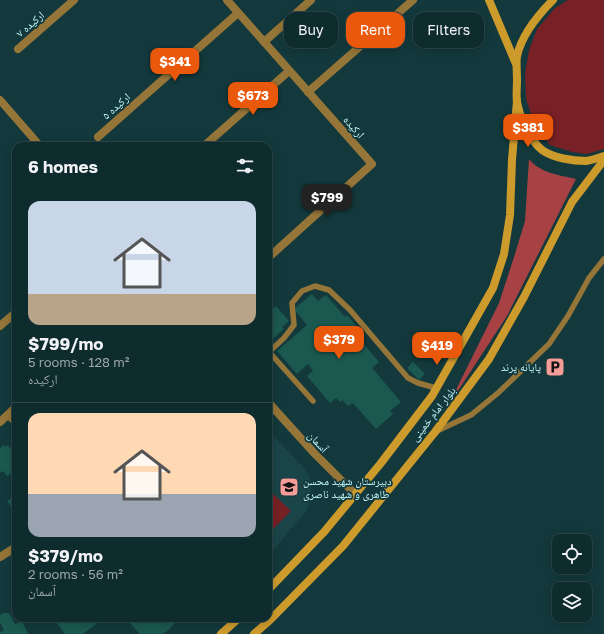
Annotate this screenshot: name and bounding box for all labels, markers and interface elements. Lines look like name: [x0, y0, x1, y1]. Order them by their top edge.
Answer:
street label: ارکیده ۷: [13, 8, 46, 39]
chip: Buy: [284, 12, 338, 48]
chip: Rent: [346, 12, 405, 48]
chip: Filters: [413, 12, 484, 48]
pin: $341: [151, 48, 199, 82]
text: $341: [159, 53, 191, 69]
pin: $673: [229, 82, 277, 116]
text: $673: [237, 87, 269, 103]
street label: ارکیده ۵: [99, 90, 132, 122]
street label: ارکیده: [341, 113, 368, 140]
pin: $381: [504, 114, 552, 148]
text: $381: [512, 119, 544, 135]
icon: filters: [234, 155, 256, 177]
text: 6 homes: [28, 156, 98, 177]
pin: $799: [303, 184, 351, 218]
text: $799: [311, 189, 343, 205]
icon: home: [106, 227, 178, 299]
pin: $379: [315, 326, 363, 360]
text: $379: [323, 331, 355, 347]
pin: $419: [413, 332, 461, 366]
text: $799/mo: [28, 333, 103, 354]
text: $419: [421, 337, 453, 353]
text: 5 rooms · 128 m²: [28, 354, 129, 370]
parking icon: پایانه پرند: [544, 356, 566, 378]
place label: پایانه پرند: [501, 360, 541, 374]
text: ارکیده: [28, 371, 58, 387]
street label: بلوار امام خمینی: [407, 384, 459, 444]
street label: آسمان: [305, 429, 331, 456]
icon: home: [106, 439, 178, 511]
place label: دبیرستان شهید محسن طاهری و شهید ناصری: [303, 474, 392, 501]
school or university icon: دبیرستان شهید محسن طاهری و شهید ناصری: [278, 476, 300, 498]
map controls: [552, 534, 592, 622]
button: locate: [552, 534, 592, 574]
text: $379/mo: [28, 545, 103, 566]
text: 2 rooms · 56 m²: [28, 566, 123, 582]
button: layers: [552, 582, 592, 622]
text: آسمان: [28, 583, 56, 599]

